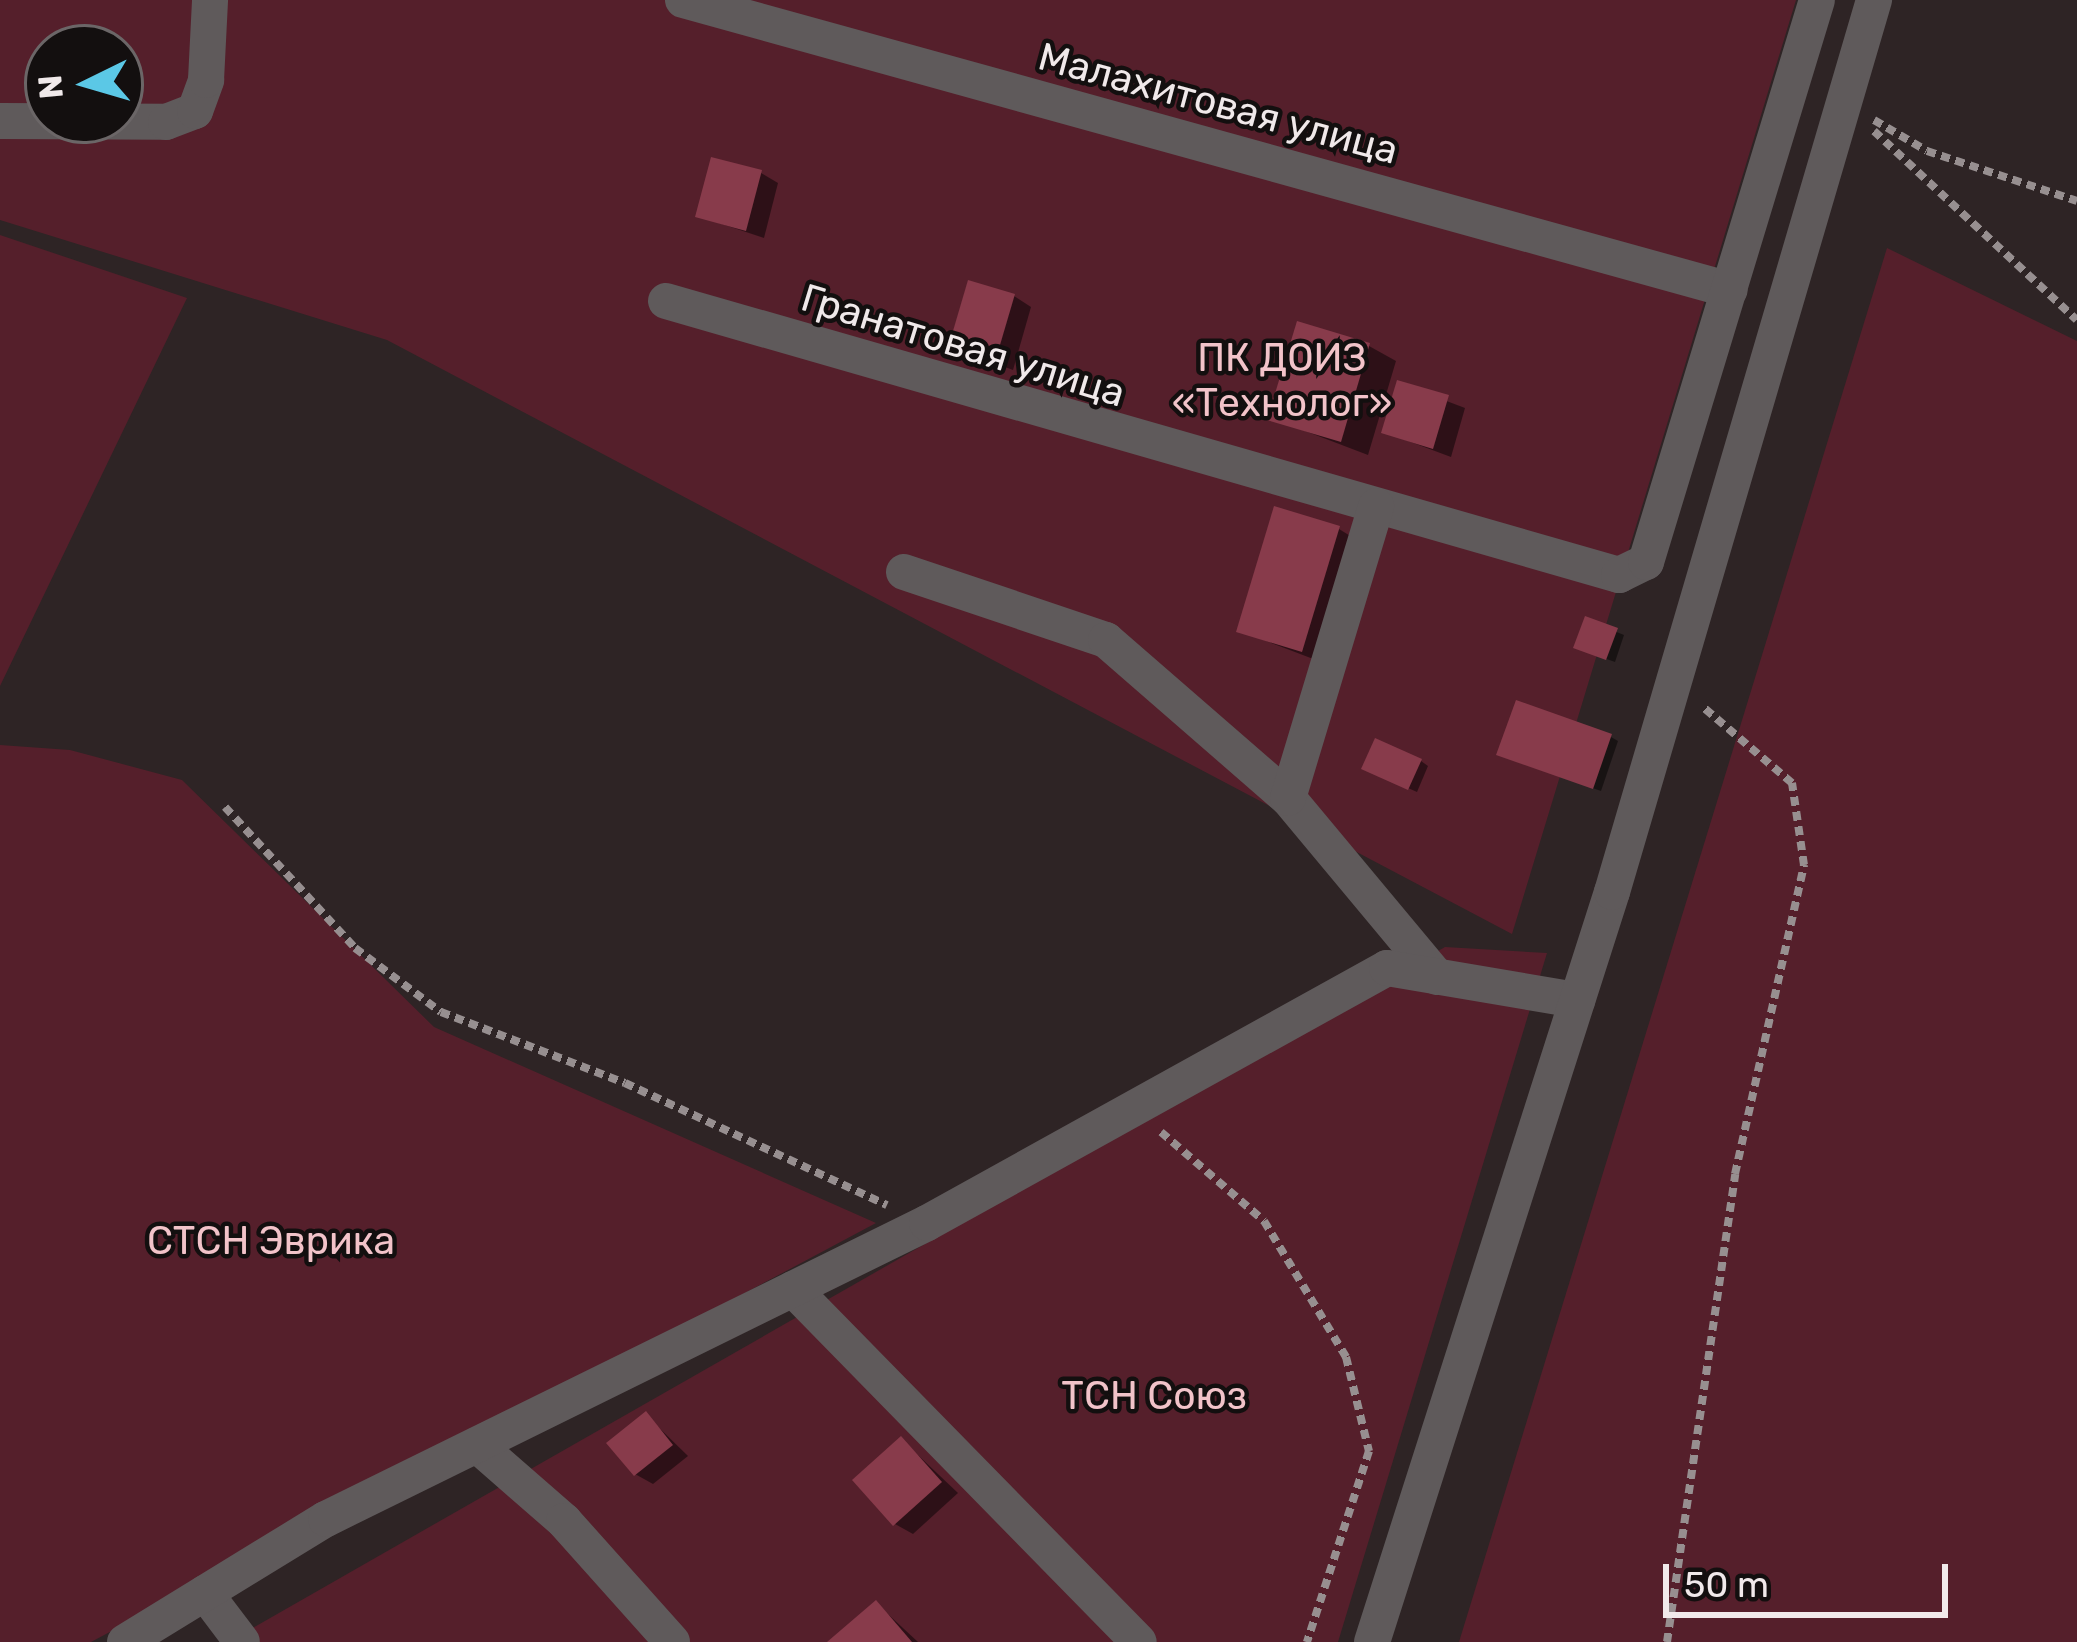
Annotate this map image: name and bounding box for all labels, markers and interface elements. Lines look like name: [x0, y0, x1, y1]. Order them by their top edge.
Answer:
north arrow: [24, 24, 144, 144]
street label: Малахитовая улица: [1033, 33, 1403, 175]
text: N: [30, 73, 71, 100]
street label: Гранатовая улица: [796, 275, 1130, 417]
park label: ПК ДОИЗ «Технолог»: [1172, 336, 1392, 427]
park label: СТСН Эврика: [147, 1218, 395, 1264]
park label: ТСН Союз: [1061, 1373, 1247, 1419]
scale bar: [1669, 1540, 1954, 1614]
text: 50 m: [1684, 1563, 1769, 1606]

